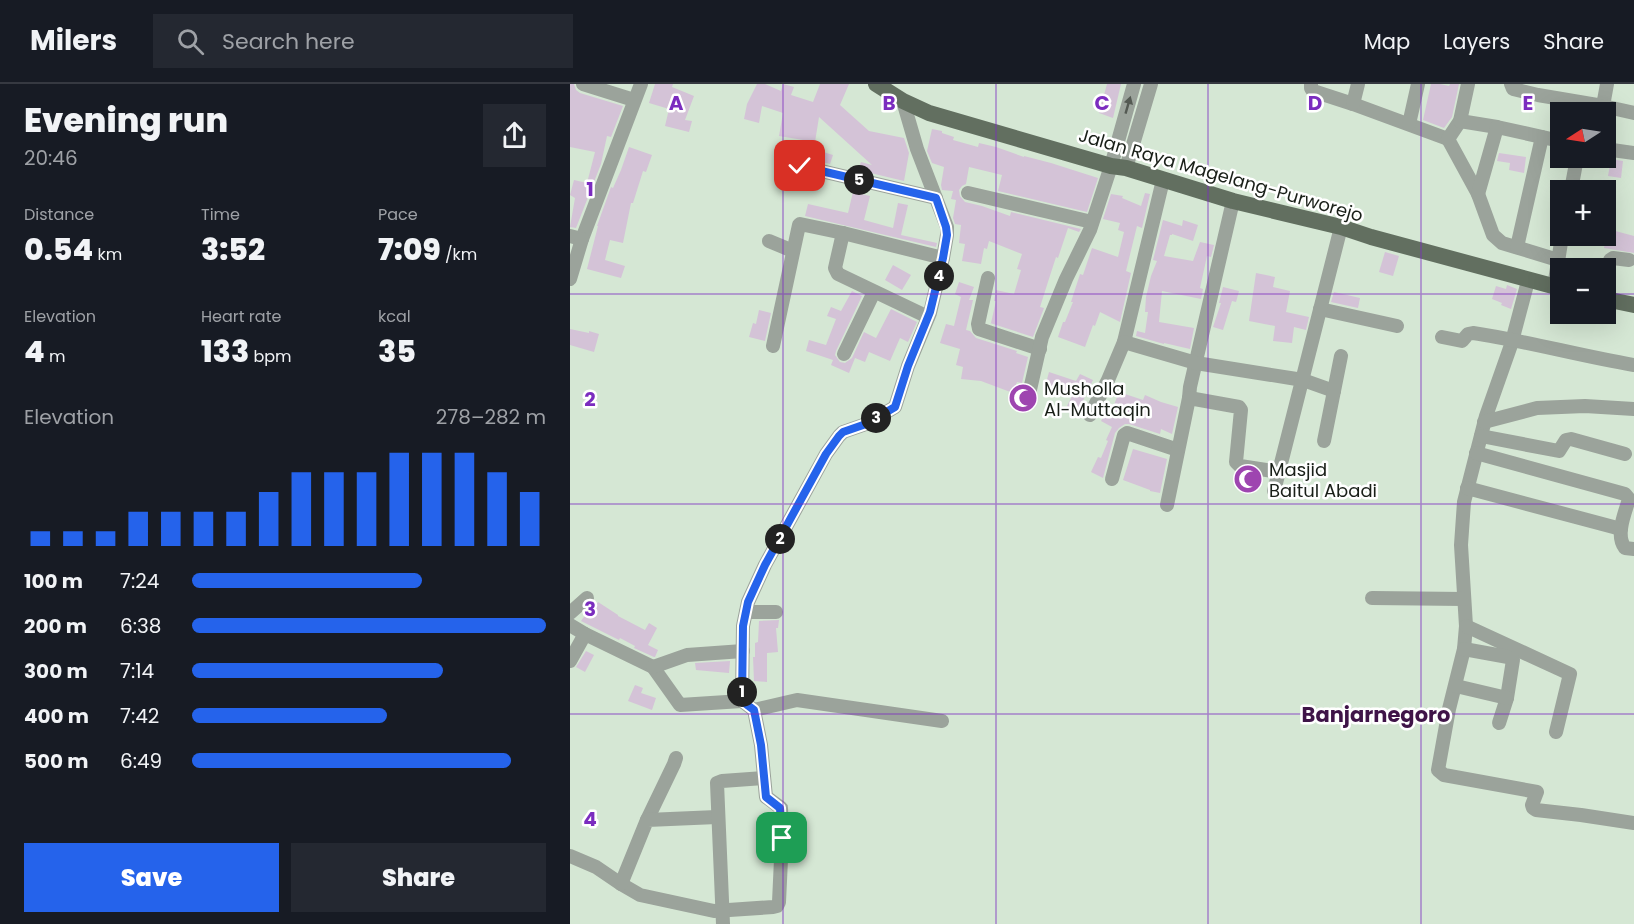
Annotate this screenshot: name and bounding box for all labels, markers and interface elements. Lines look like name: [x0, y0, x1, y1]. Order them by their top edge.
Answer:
search box: [153, 14, 573, 68]
text: Milers: [30, 21, 117, 60]
icon: search: [174, 25, 207, 58]
text: Search here: [222, 26, 355, 57]
text: Map: [1364, 27, 1410, 56]
text: Layers: [1443, 27, 1510, 56]
text: Share: [1543, 27, 1604, 56]
text: A: [669, 89, 684, 117]
text: B: [882, 89, 896, 117]
text: C: [1094, 89, 1110, 117]
text: D: [1308, 89, 1322, 117]
text: E: [1523, 89, 1533, 117]
one-way arrow: [1124, 96, 1133, 114]
text: Evening run: [24, 97, 228, 144]
north arrow: [1550, 102, 1616, 168]
map controls: [1550, 102, 1616, 324]
button: share: [483, 104, 546, 167]
street label: Jalan Raya Magelang-Purworejo: [1076, 122, 1366, 228]
pin: [774, 140, 825, 191]
text: 20:46: [24, 144, 78, 172]
icon: check: [783, 149, 816, 182]
pin: 5: [844, 165, 874, 195]
text: 5: [854, 168, 864, 191]
text: 1: [586, 175, 594, 203]
button: +: [1550, 180, 1616, 246]
text: Distance: [24, 203, 94, 226]
text: Time: [201, 203, 240, 226]
text: Pace: [378, 203, 418, 226]
text: 0.54: [24, 228, 93, 271]
text: 3:52: [201, 228, 265, 271]
text: 7:09: [378, 228, 441, 271]
text: km: [93, 243, 122, 266]
text: /km: [441, 243, 477, 266]
button: −: [1550, 258, 1616, 324]
pin: 4: [924, 261, 954, 291]
text: 4: [934, 264, 944, 287]
text: Elevation: [24, 305, 96, 328]
text: Heart rate: [201, 305, 281, 328]
text: kcal: [378, 305, 411, 328]
text: 4: [24, 330, 45, 373]
text: 133: [201, 330, 249, 373]
text: 35: [378, 330, 416, 373]
text: m: [45, 345, 66, 368]
text: bpm: [249, 345, 292, 368]
place label: Musholla Al-Muttaqin: [1044, 376, 1151, 422]
mosque icon: Musholla Al-Muttaqin: [1007, 382, 1039, 414]
text: 2: [584, 385, 596, 413]
text: Elevation: [24, 403, 114, 431]
text: 278–282 m: [436, 403, 546, 431]
pin: 3: [861, 403, 891, 433]
text: 3: [871, 406, 881, 429]
place label: Masjid Baitul Abadi: [1269, 457, 1377, 503]
mosque icon: Masjid Baitul Abadi: [1232, 463, 1264, 495]
pin: 2: [765, 524, 795, 554]
text: 2: [775, 527, 785, 550]
text: 100 m: [24, 567, 83, 595]
text: 7:24: [120, 567, 159, 595]
text: 3: [584, 595, 596, 623]
text: 200 m: [24, 612, 87, 640]
text: 6:38: [120, 612, 161, 640]
text: 300 m: [24, 657, 88, 685]
text: 7:14: [120, 657, 154, 685]
pin: 1: [727, 677, 757, 707]
text: 1: [739, 680, 745, 703]
district label: Banjarnegoro: [1302, 700, 1450, 729]
text: 400 m: [24, 702, 89, 730]
text: 7:42: [120, 702, 159, 730]
text: 500 m: [24, 747, 89, 775]
text: 6:49: [120, 747, 162, 775]
text: 4: [583, 805, 597, 833]
pin: [756, 812, 807, 863]
icon: arrive: [765, 821, 798, 854]
button: Save: [24, 843, 279, 912]
button: Share: [291, 843, 546, 912]

